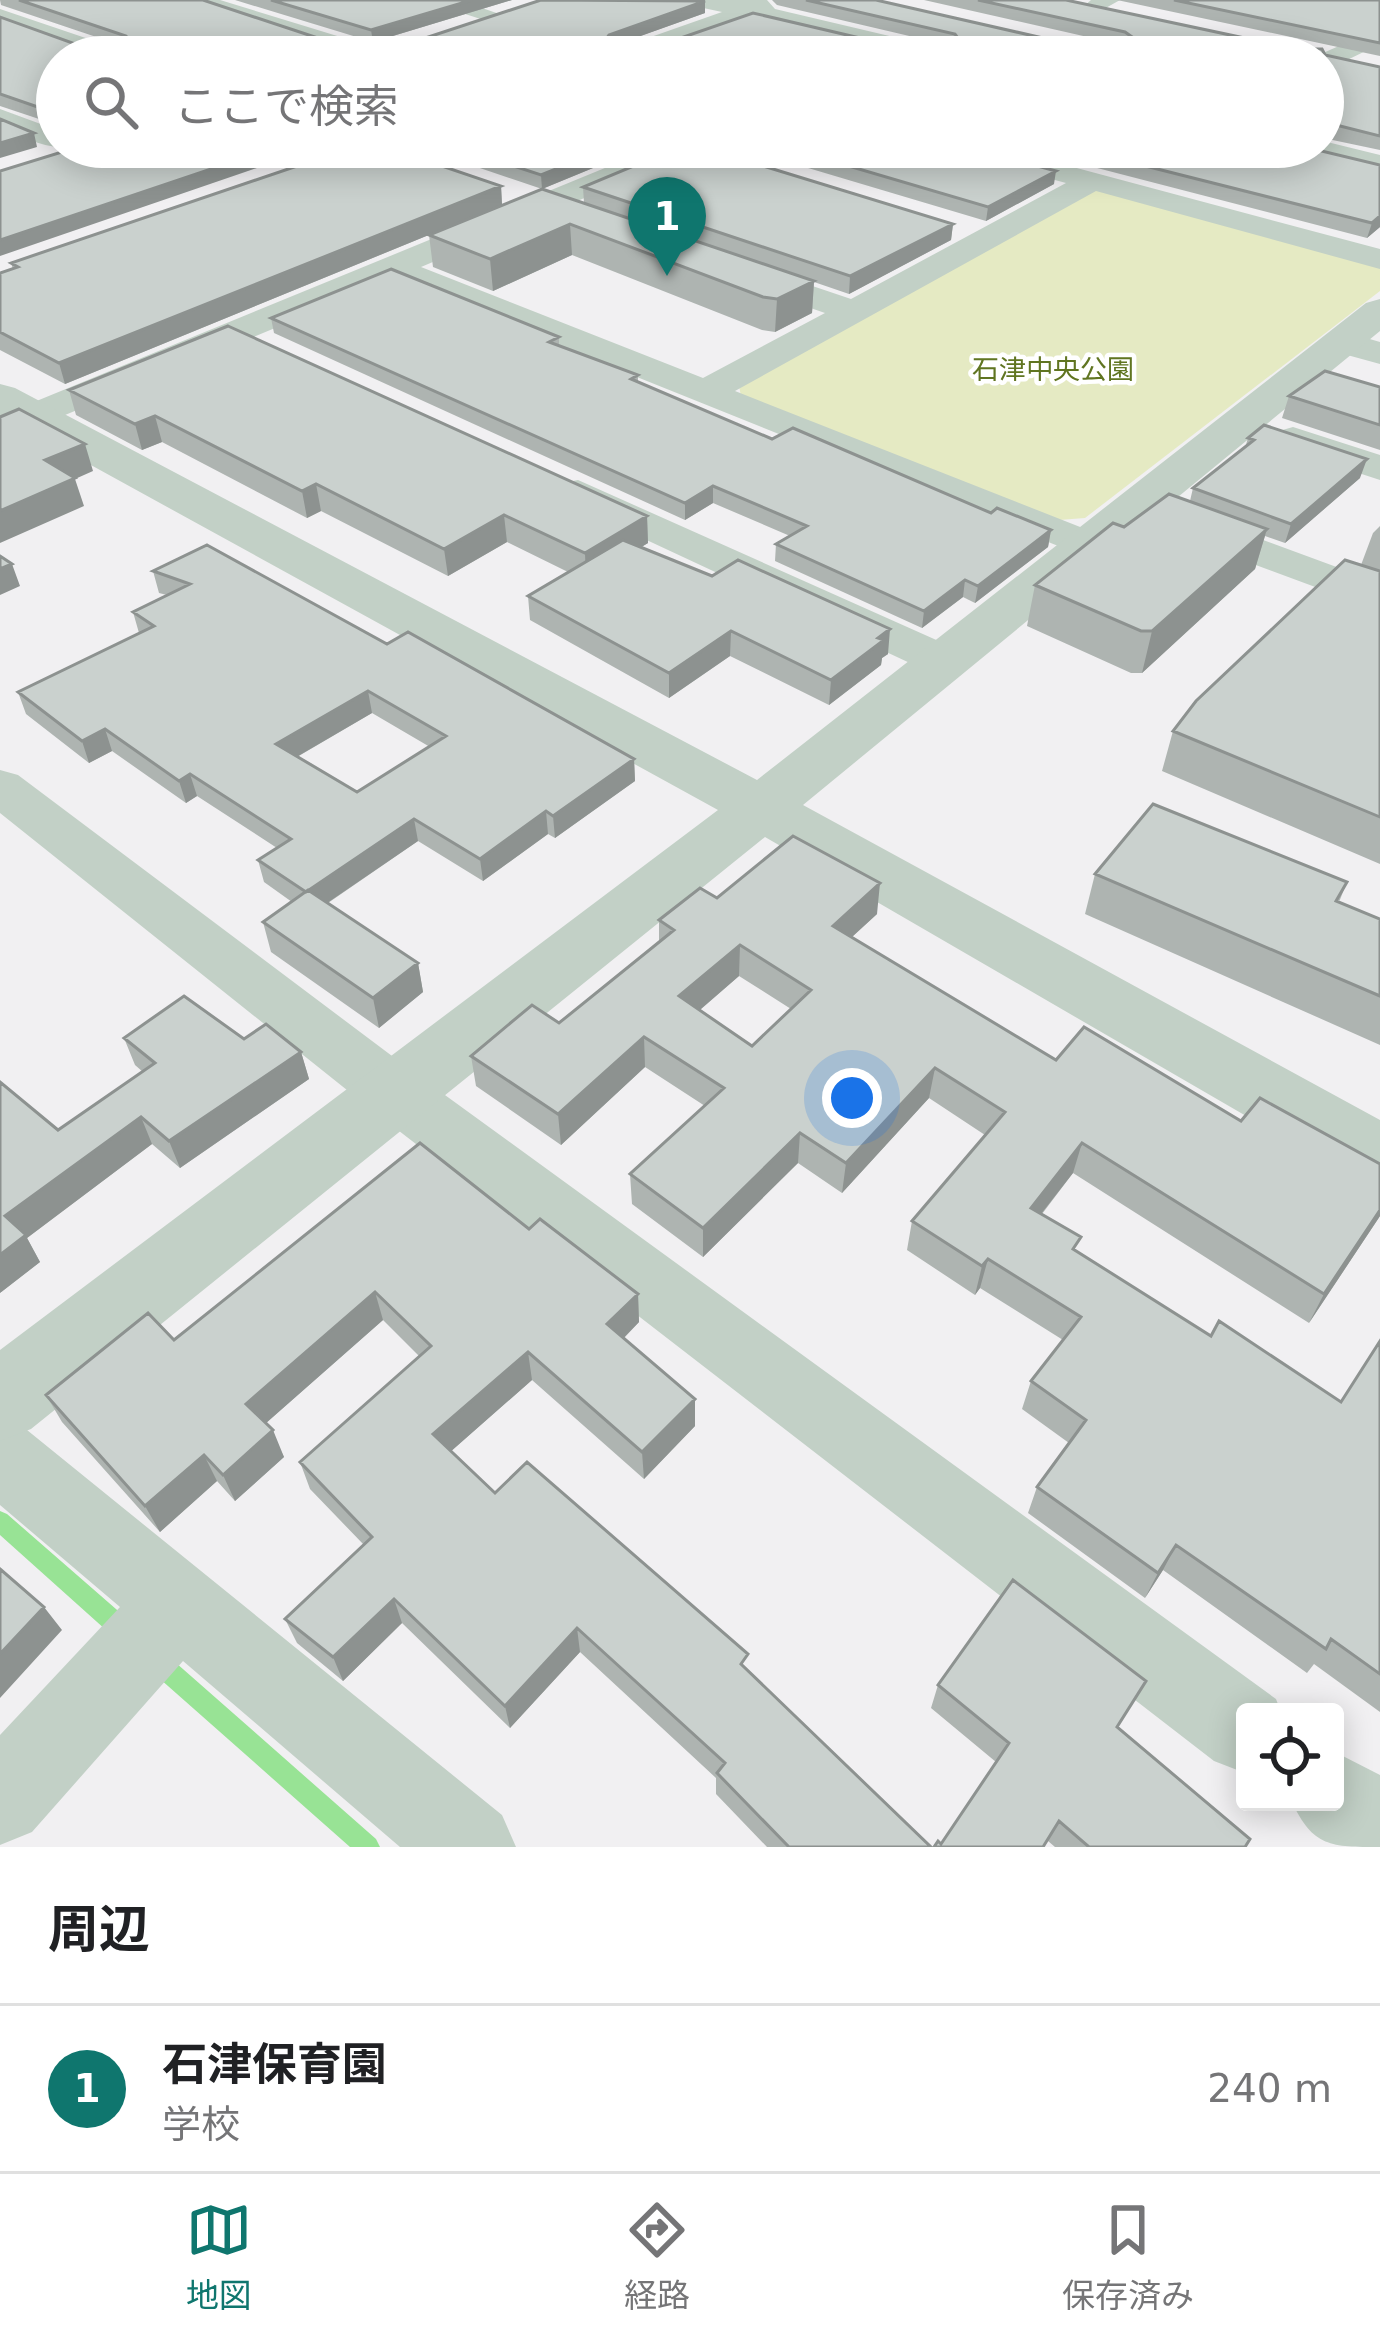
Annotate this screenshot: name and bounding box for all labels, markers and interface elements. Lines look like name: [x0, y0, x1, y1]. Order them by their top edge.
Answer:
search box: [36, 36, 1344, 168]
icon: search: [78, 69, 144, 135]
text: ここで検索: [174, 80, 399, 133]
pin: 1: [628, 177, 706, 276]
park label: 石津中央公園: [972, 354, 1134, 385]
your location: [822, 1068, 882, 1128]
map controls: [1236, 1703, 1344, 1811]
button: locate: [1236, 1703, 1344, 1811]
text: 周辺: [48, 1900, 150, 1959]
text: 石津保育園: [162, 2038, 387, 2091]
text: 1: [73, 2066, 101, 2111]
text: 240 m: [1207, 2066, 1332, 2111]
text: 学校: [162, 2102, 240, 2147]
tab: 地図: [186, 2197, 252, 2317]
tab: 経路: [624, 2197, 690, 2317]
tab: 保存済み: [1062, 2197, 1194, 2317]

